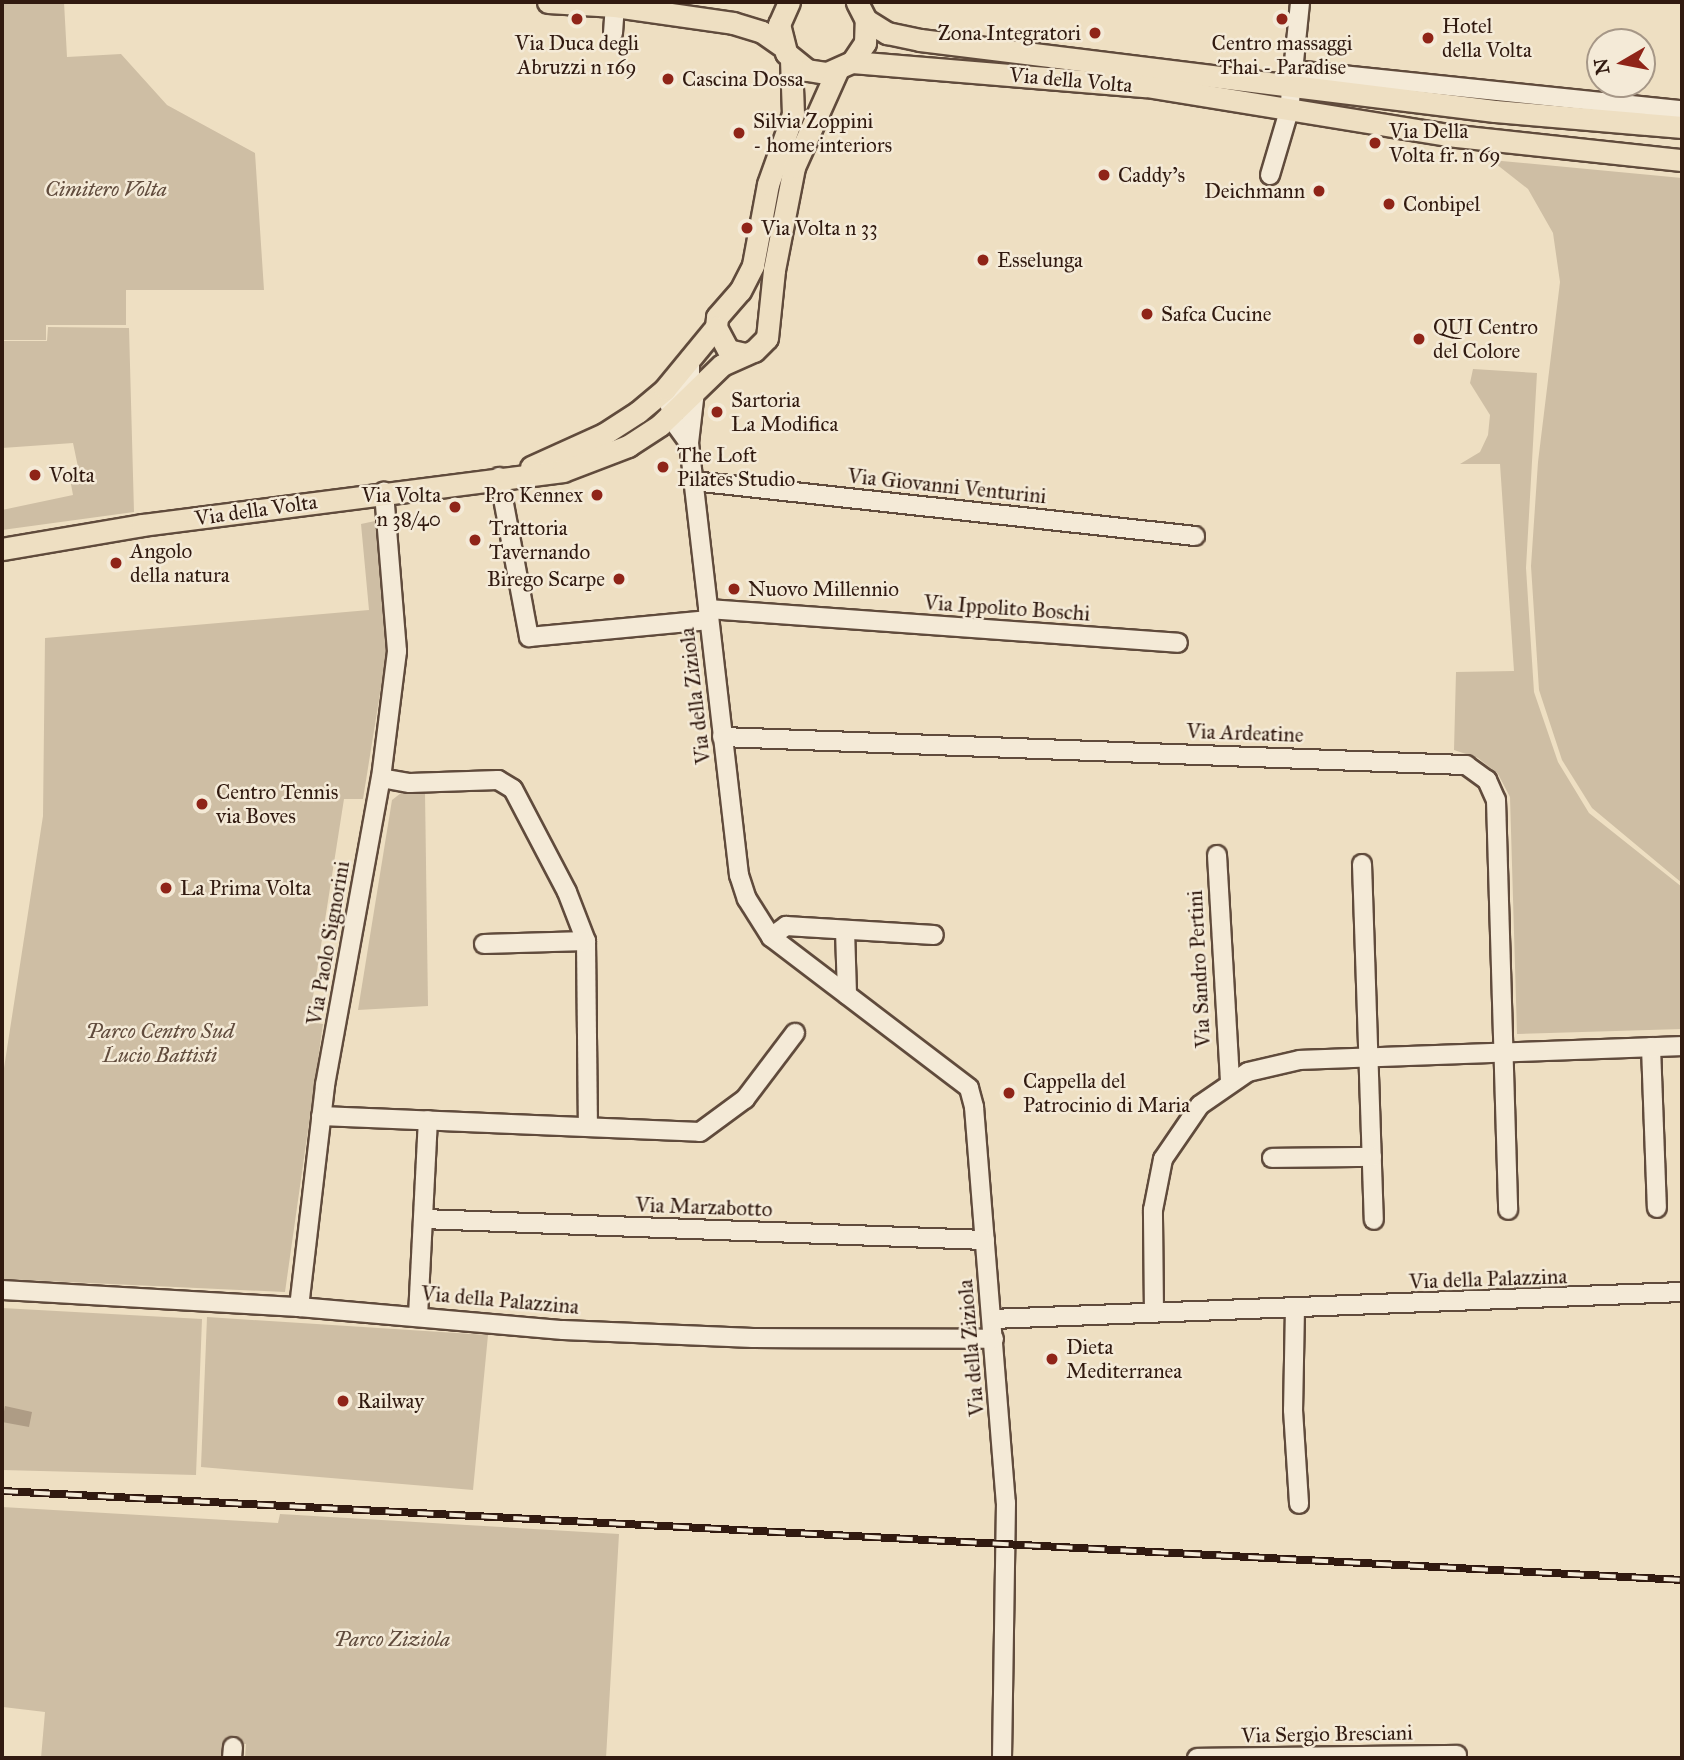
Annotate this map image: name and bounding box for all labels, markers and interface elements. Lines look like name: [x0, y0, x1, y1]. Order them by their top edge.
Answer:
marker: Via Duca degli Abruzzi n 169: [569, 11, 585, 27]
marker: Centro massaggi Thai - Paradise: [1274, 11, 1290, 27]
place label: Hotel della Volta: [1442, 13, 1532, 63]
place label: Zona Integratori: [938, 20, 1081, 46]
marker: Zona Integratori: [1087, 25, 1103, 41]
north arrow: [1586, 28, 1656, 98]
place label: Via Duca degli Abruzzi n 169: [515, 30, 639, 80]
place label: Centro massaggi Thai - Paradise: [1212, 30, 1352, 80]
marker: Hotel della Volta: [1420, 30, 1436, 46]
text: N: [1589, 56, 1615, 76]
street label: Via della Volta: [1008, 62, 1134, 98]
place label: Cascina Dossa: [682, 66, 804, 92]
marker: Cascina Dossa: [660, 71, 676, 87]
place label: Silvia Zoppini - home interiors: [753, 108, 892, 158]
place label: Via Della Volta fr. n 69: [1389, 118, 1501, 168]
marker: Silvia Zoppini - home interiors: [731, 125, 747, 141]
marker: Via Della Volta fr. n 69: [1367, 135, 1383, 151]
place label: Caddy's: [1118, 162, 1185, 188]
marker: Caddy's: [1096, 167, 1112, 183]
park label: Cimitero Volta: [45, 176, 167, 202]
place label: Deichmann: [1204, 178, 1305, 204]
marker: Deichmann: [1311, 183, 1327, 199]
place label: Conbipel: [1403, 191, 1480, 217]
marker: Conbipel: [1381, 196, 1397, 212]
place label: Via Volta n 33: [761, 215, 878, 241]
marker: Via Volta n 33: [739, 220, 755, 236]
place label: Esselunga: [997, 247, 1083, 273]
marker: Esselunga: [975, 252, 991, 268]
place label: Safca Cucine: [1161, 301, 1271, 327]
marker: Safca Cucine: [1139, 306, 1155, 322]
place label: QUI Centro del Colore: [1433, 314, 1538, 364]
marker: QUI Centro del Colore: [1411, 331, 1427, 347]
place label: Sartoria La Modifica: [731, 387, 838, 437]
marker: Sartoria La Modifica: [709, 404, 725, 420]
place label: The Loft Pilates Studio: [677, 442, 795, 492]
marker: The Loft Pilates Studio: [655, 459, 671, 475]
place label: Volta: [49, 462, 95, 488]
street label: Via Giovanni Venturini: [846, 463, 1048, 509]
marker: Volta: [27, 467, 43, 483]
place label: Via Volta n 38/40: [362, 482, 441, 532]
place label: Pro Kennex: [484, 482, 583, 508]
marker: Pro Kennex: [589, 487, 605, 503]
street label: Via della Volta: [193, 489, 319, 531]
marker: Via Volta n 38/40: [447, 499, 463, 515]
place label: Trattoria Tavernando: [489, 515, 590, 565]
marker: Trattoria Tavernando: [467, 532, 483, 548]
place label: Angolo della natura: [130, 538, 230, 588]
marker: Angolo della natura: [108, 555, 124, 571]
place label: Birego Scarpe: [487, 566, 605, 592]
marker: Birego Scarpe: [611, 571, 627, 587]
place label: Nuovo Millennio: [748, 576, 899, 602]
marker: Nuovo Millennio: [726, 581, 742, 597]
street label: Via Ippolito Boschi: [923, 590, 1091, 626]
street label: Via della Ziziola: [674, 626, 716, 766]
street label: Via Ardeatine: [1186, 718, 1304, 748]
place label: Centro Tennis via Boves: [216, 779, 338, 829]
marker: Centro Tennis via Boves: [194, 796, 210, 812]
street label: Via Paolo Signorini: [301, 859, 355, 1027]
place label: La Prima Volta: [180, 875, 311, 901]
marker: La Prima Volta: [158, 880, 174, 896]
street label: Via Sandro Pertini: [1182, 889, 1216, 1049]
park label: Parco Centro Sud Lucio Battisti: [86, 1018, 234, 1068]
place label: Cappella del Patrocinio di Maria: [1023, 1068, 1190, 1118]
marker: Cappella del Patrocinio di Maria: [1001, 1085, 1017, 1101]
street label: Via Marzabotto: [635, 1192, 773, 1222]
street label: Via della Palazzina: [1408, 1264, 1568, 1294]
street label: Via della Ziziola: [952, 1279, 990, 1417]
street label: Via della Palazzina: [420, 1281, 580, 1319]
place label: Dieta Mediterranea: [1066, 1334, 1182, 1384]
marker: Dieta Mediterranea: [1044, 1351, 1060, 1367]
place label: Railway: [357, 1388, 424, 1414]
marker: Railway: [335, 1393, 351, 1409]
park label: Parco Ziziola: [334, 1626, 450, 1652]
street label: Via Sergio Bresciani: [1241, 1720, 1413, 1748]

